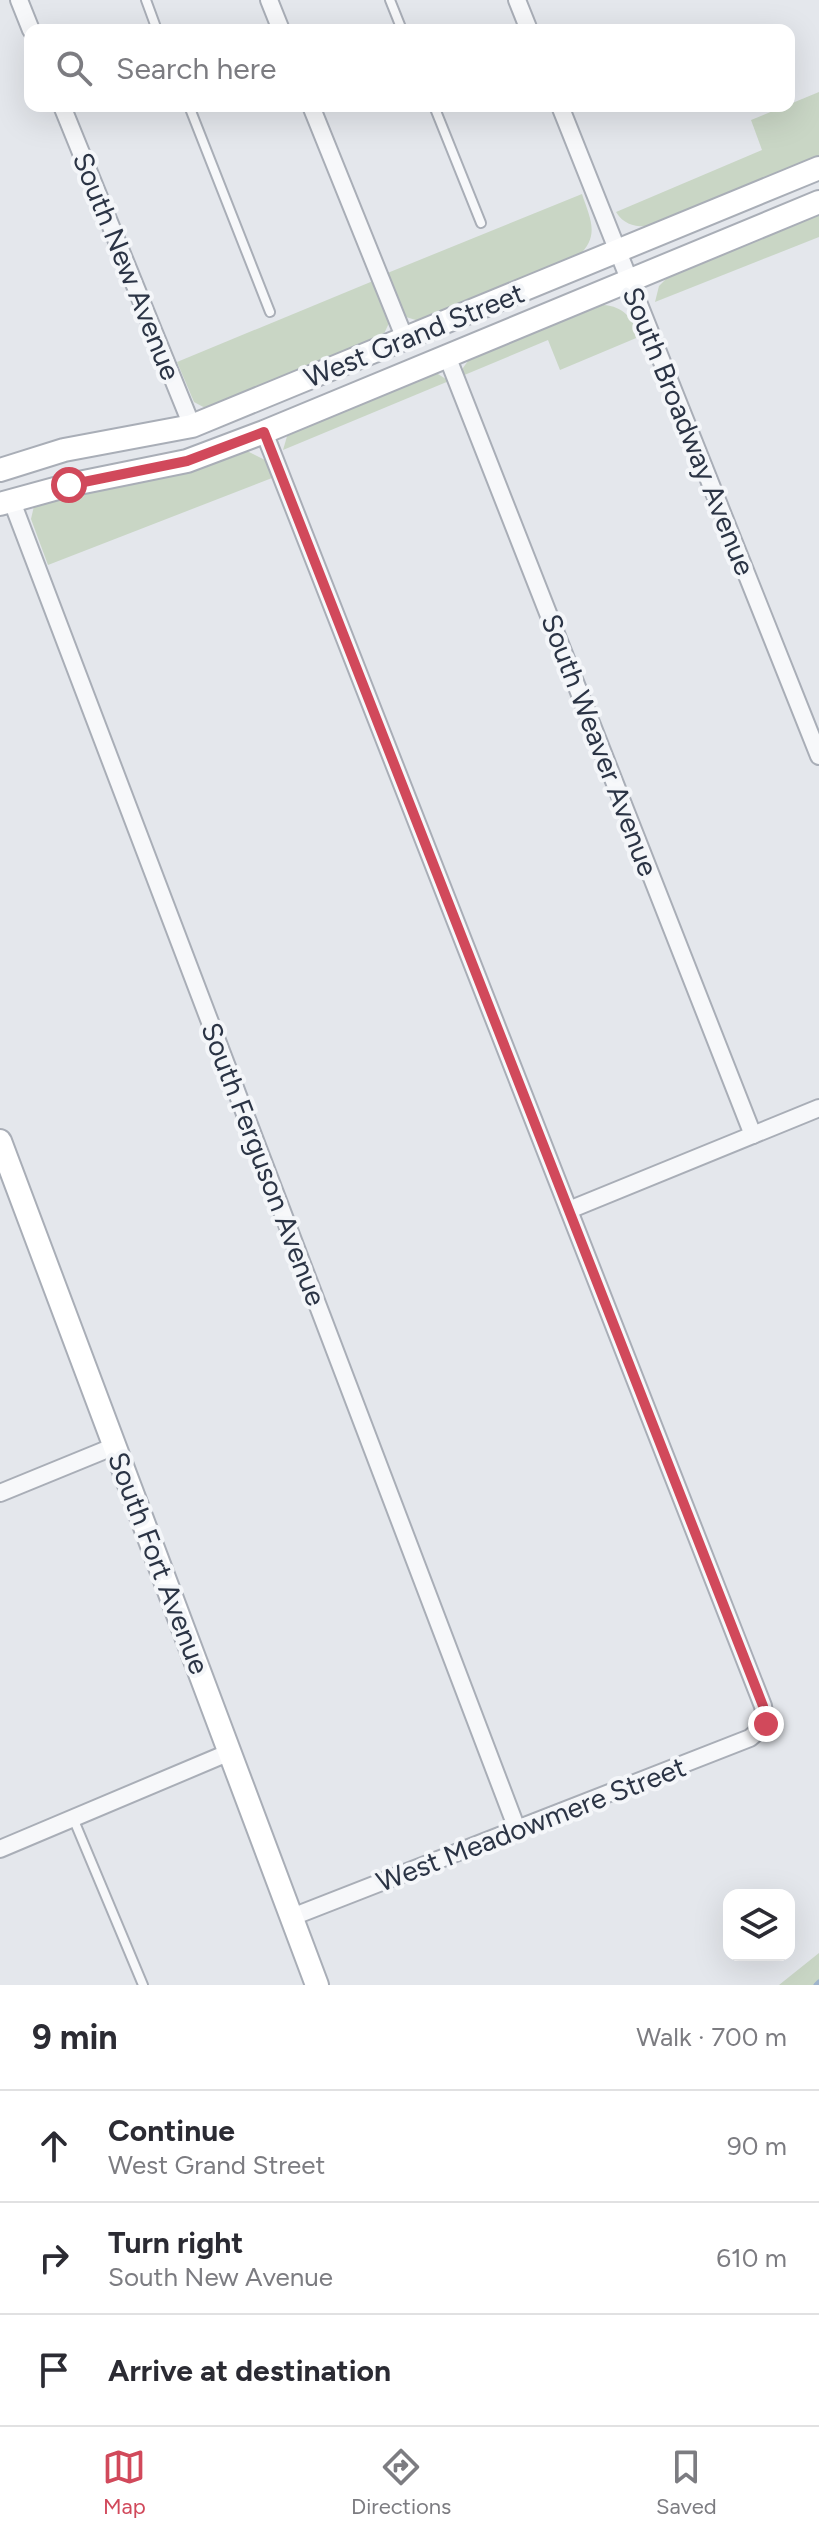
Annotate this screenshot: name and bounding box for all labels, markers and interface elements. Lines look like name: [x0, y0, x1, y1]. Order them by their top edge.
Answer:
search box: [24, 24, 795, 112]
icon: search: [52, 46, 96, 90]
text: Search here: [116, 50, 276, 87]
street label: South New Avenue: [66, 147, 188, 385]
street label: West Grand Street: [299, 275, 529, 395]
street label: South Broadway Avenue: [616, 282, 762, 580]
route start: [51, 467, 87, 503]
street label: South Weaver Avenue: [534, 609, 666, 881]
street label: South Ferguson Avenue: [194, 1018, 334, 1310]
street label: South Fort Avenue: [101, 1447, 217, 1679]
route end: [748, 1706, 784, 1742]
street label: West Meadowmere Street: [372, 1749, 690, 1899]
map controls: [723, 1889, 795, 1961]
button: layers: [723, 1889, 795, 1961]
text: 9 min: [32, 2017, 118, 2058]
text: Walk · 700 m: [636, 2021, 787, 2053]
text: Continue: [108, 2112, 235, 2149]
icon: ahead: [32, 2124, 76, 2168]
text: 90 m: [727, 2130, 787, 2162]
text: West Grand Street: [108, 2149, 325, 2181]
text: Turn right: [108, 2224, 243, 2261]
icon: right: [32, 2236, 76, 2280]
text: 610 m: [716, 2242, 787, 2274]
text: South New Avenue: [108, 2261, 333, 2293]
icon: arrive: [32, 2348, 76, 2392]
text: Arrive at destination: [108, 2352, 391, 2389]
tab: Map: [102, 2445, 146, 2520]
tab: Directions: [351, 2445, 451, 2520]
tab: Saved: [656, 2445, 717, 2520]

